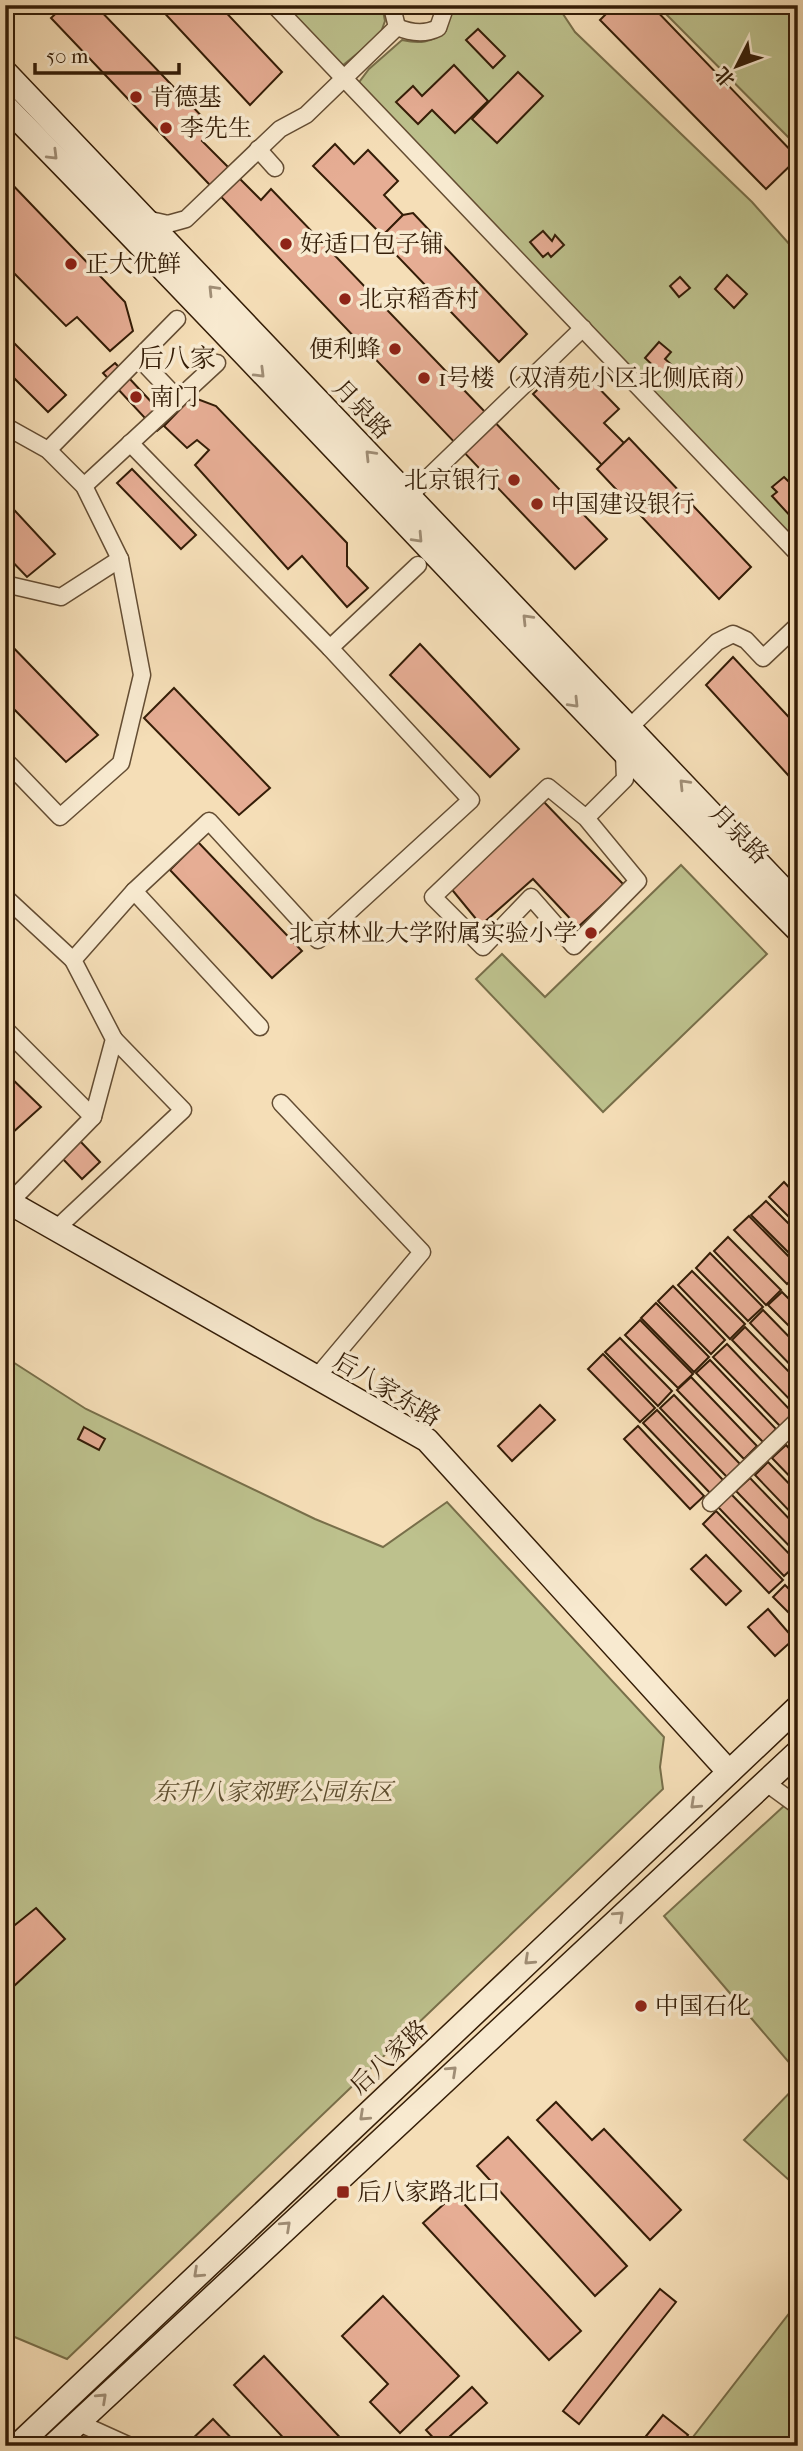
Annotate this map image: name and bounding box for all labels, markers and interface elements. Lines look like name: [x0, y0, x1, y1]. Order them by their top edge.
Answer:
scale bar: [35, 32, 178, 76]
north arrow: [702, 32, 772, 102]
text: 50 m: [46, 44, 89, 68]
text: 北: [711, 62, 740, 91]
place label: 肯德基: [150, 83, 222, 111]
marker: 肯德基: [128, 89, 144, 105]
place label: 李先生: [180, 114, 252, 142]
marker: 李先生: [158, 120, 174, 136]
one-way arrow: [45, 147, 58, 160]
place label: 好适口包子铺: [300, 230, 444, 258]
marker: 好适口包子铺: [278, 236, 294, 252]
place label: 正大优鲜: [85, 250, 181, 278]
marker: 正大优鲜: [63, 256, 79, 272]
one-way arrow: [209, 285, 221, 298]
place label: 北京稻香村: [359, 285, 479, 313]
marker: 北京稻香村: [337, 291, 353, 307]
place label: 便利蜂: [309, 335, 381, 363]
marker: 便利蜂: [387, 341, 403, 357]
district label: 后八家: [138, 343, 216, 374]
place label: 1号楼（双清苑小区北侧底商）: [438, 364, 759, 392]
one-way arrow: [252, 365, 265, 378]
marker: 1号楼（双清苑小区北侧底商）: [416, 370, 432, 386]
street label: 月泉路: [327, 373, 397, 445]
place label: 南门: [150, 383, 198, 411]
marker: 南门: [128, 389, 144, 405]
one-way arrow: [365, 450, 378, 463]
place label: 北京银行: [404, 466, 500, 494]
marker: 北京银行: [506, 472, 522, 488]
place label: 中国建设银行: [551, 490, 695, 518]
marker: 中国建设银行: [529, 496, 545, 512]
one-way arrow: [409, 530, 422, 543]
one-way arrow: [522, 614, 535, 627]
one-way arrow: [566, 694, 579, 707]
one-way arrow: [680, 779, 692, 792]
street label: 月泉路: [704, 799, 774, 869]
place label: 北京林业大学附属实验小学: [289, 919, 577, 947]
marker: 北京林业大学附属实验小学: [583, 925, 599, 941]
street label: 后八家东路: [328, 1346, 446, 1432]
park label: 东升八家郊野公园东区: [153, 1778, 396, 1806]
one-way arrow: [690, 1796, 703, 1808]
one-way arrow: [611, 1912, 624, 1925]
one-way arrow: [524, 1952, 537, 1965]
place label: 中国石化: [655, 1992, 751, 2020]
marker: 中国石化: [633, 1998, 649, 2014]
street label: 后八家路: [344, 2014, 434, 2100]
one-way arrow: [444, 2066, 457, 2079]
one-way arrow: [359, 2108, 372, 2121]
place label: 后八家路北口: [357, 2178, 501, 2206]
marker: 后八家路北口: [335, 2184, 351, 2200]
one-way arrow: [278, 2222, 291, 2234]
one-way arrow: [194, 2264, 207, 2277]
one-way arrow: [94, 2394, 107, 2407]

